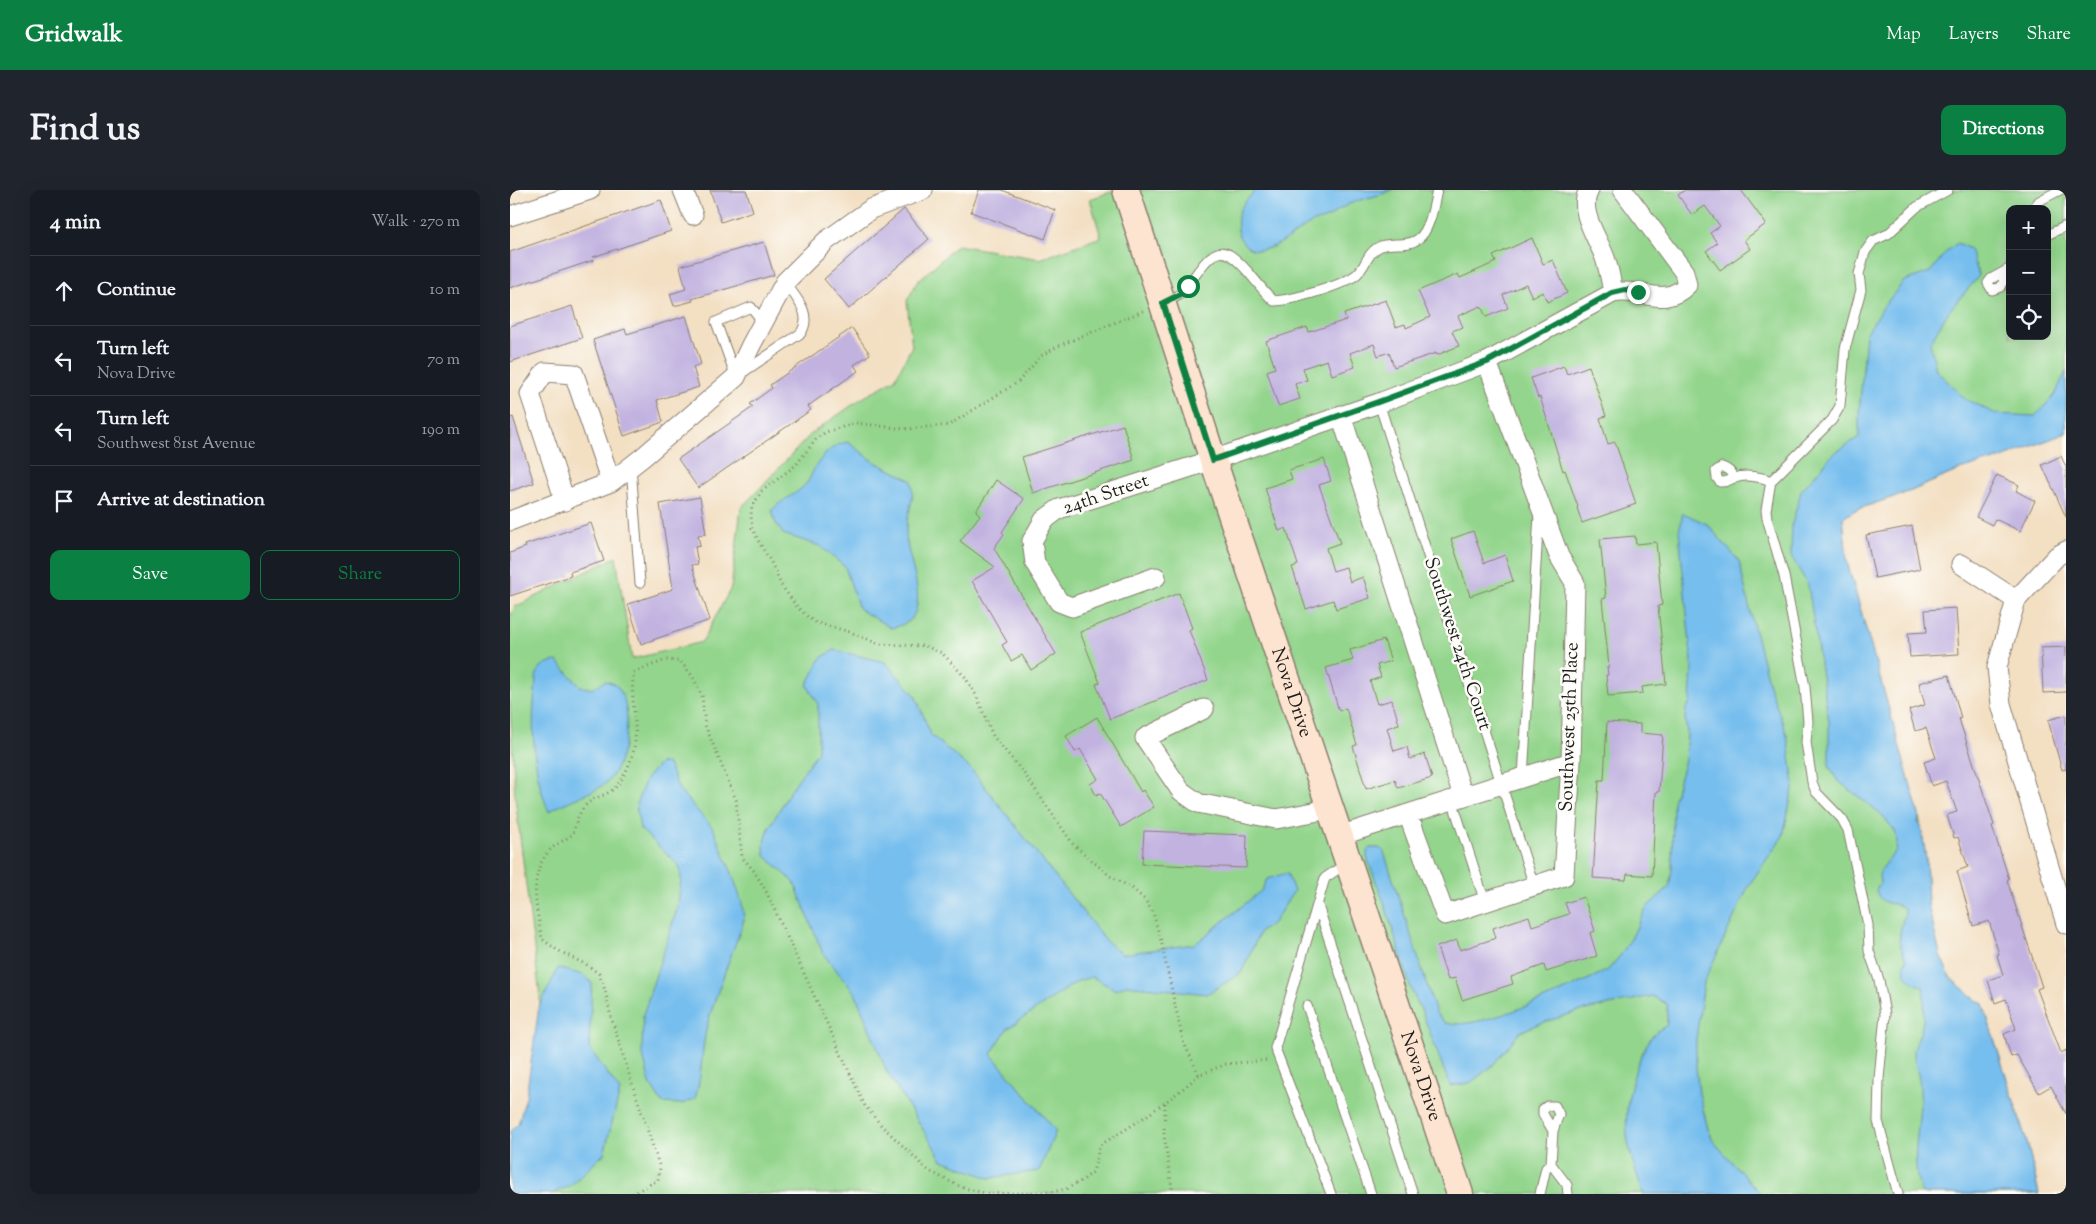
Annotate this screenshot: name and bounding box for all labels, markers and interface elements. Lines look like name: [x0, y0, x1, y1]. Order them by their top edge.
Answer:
text: Gridwalk: [25, 18, 123, 52]
text: Map: [1886, 22, 1921, 48]
text: Layers: [1949, 22, 1999, 48]
text: Share: [2027, 22, 2071, 48]
text: Find us: [30, 105, 140, 156]
button: Directions: [1941, 105, 2066, 155]
map controls: [2006, 205, 2051, 340]
button: +: [2006, 205, 2051, 250]
text: 4 min: [50, 208, 101, 238]
text: Walk · 270 m: [371, 211, 460, 234]
button: −: [2006, 250, 2051, 295]
route start: [1177, 275, 1200, 298]
icon: ahead: [50, 277, 78, 305]
text: Continue: [97, 277, 176, 304]
text: 10 m: [430, 279, 460, 302]
route end: [1627, 281, 1650, 304]
button: locate: [2006, 295, 2051, 340]
text: Turn left: [97, 336, 169, 363]
icon: left: [50, 347, 78, 375]
text: 70 m: [427, 349, 460, 372]
text: Nova Drive: [97, 363, 175, 386]
text: Turn left: [97, 406, 169, 433]
icon: left: [50, 417, 78, 445]
text: 190 m: [422, 419, 460, 442]
text: Southwest 81st Avenue: [97, 433, 255, 456]
street label: 24th Street: [1059, 468, 1153, 522]
icon: arrive: [50, 487, 78, 515]
text: Arrive at destination: [97, 487, 265, 514]
button: Save: [50, 550, 250, 600]
button: Share: [260, 550, 460, 600]
street label: Southwest 24th Court: [1416, 554, 1498, 734]
street label: Southwest 25th Place: [1554, 642, 1586, 812]
street label: Nova Drive: [1264, 644, 1319, 741]
street label: Nova Drive: [1393, 1028, 1448, 1125]

